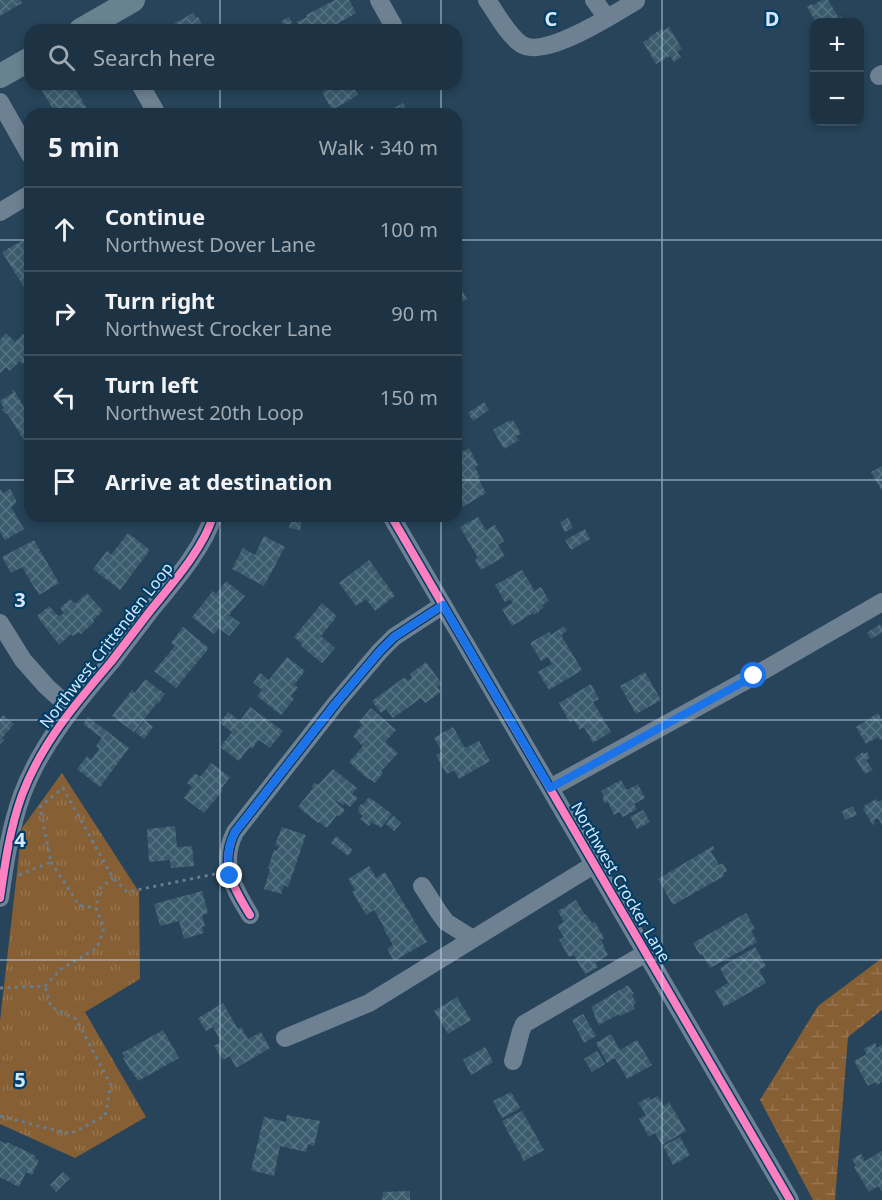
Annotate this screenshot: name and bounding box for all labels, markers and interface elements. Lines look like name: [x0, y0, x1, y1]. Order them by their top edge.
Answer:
text: C: [545, 5, 558, 32]
text: D: [765, 5, 779, 32]
map controls: [810, 18, 864, 126]
button: +: [810, 18, 864, 72]
search box: [24, 24, 462, 90]
icon: search: [45, 41, 78, 74]
text: Search here: [93, 42, 215, 72]
button: −: [810, 72, 864, 126]
text: 5 min: [48, 129, 120, 165]
text: Walk · 340 m: [319, 134, 438, 161]
text: Continue: [105, 201, 205, 231]
icon: ahead: [48, 213, 81, 246]
text: 100 m: [380, 216, 438, 243]
text: Northwest Dover Lane: [105, 231, 316, 258]
text: Turn right: [105, 285, 215, 315]
icon: right: [48, 297, 81, 330]
text: 90 m: [391, 300, 438, 327]
text: Northwest Crocker Lane: [105, 315, 332, 342]
text: Turn left: [105, 369, 199, 399]
icon: left: [48, 381, 81, 414]
text: 150 m: [380, 384, 438, 411]
text: Northwest 20th Loop: [105, 399, 304, 426]
icon: arrive: [48, 465, 81, 498]
text: Arrive at destination: [105, 466, 332, 496]
street label: Northwest Crittenden Loop: [34, 557, 178, 733]
text: 3: [14, 586, 26, 613]
route start: [740, 662, 766, 688]
street label: Northwest Crocker Lane: [566, 798, 676, 966]
text: 4: [14, 826, 26, 853]
route end: [216, 862, 242, 888]
text: 5: [14, 1066, 26, 1093]

